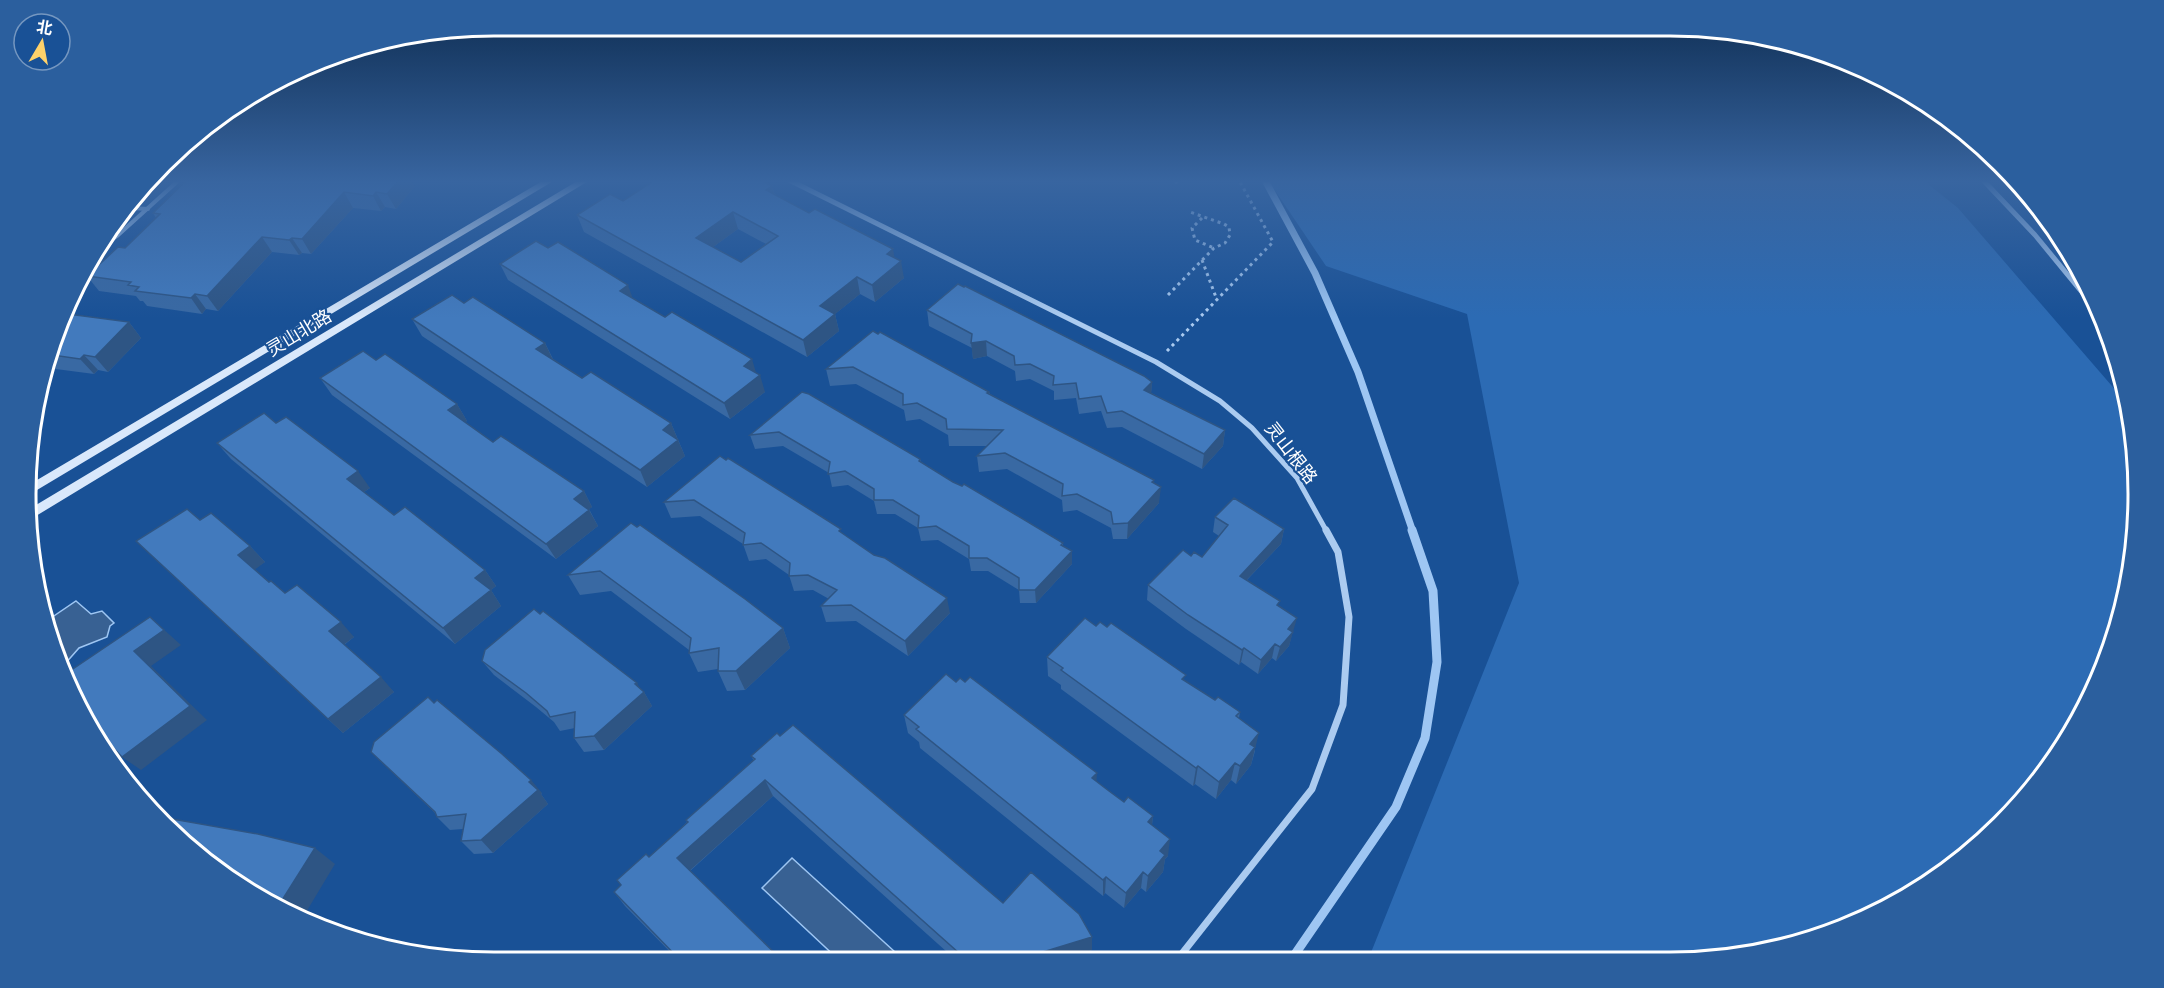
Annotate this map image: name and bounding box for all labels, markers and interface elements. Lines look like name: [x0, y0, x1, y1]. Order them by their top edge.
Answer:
north arrow: [12, 12, 72, 72]
text: 北: [35, 16, 54, 38]
street label: 灵山北路: [262, 304, 336, 361]
street label: 灵山根路: [1260, 417, 1323, 488]

